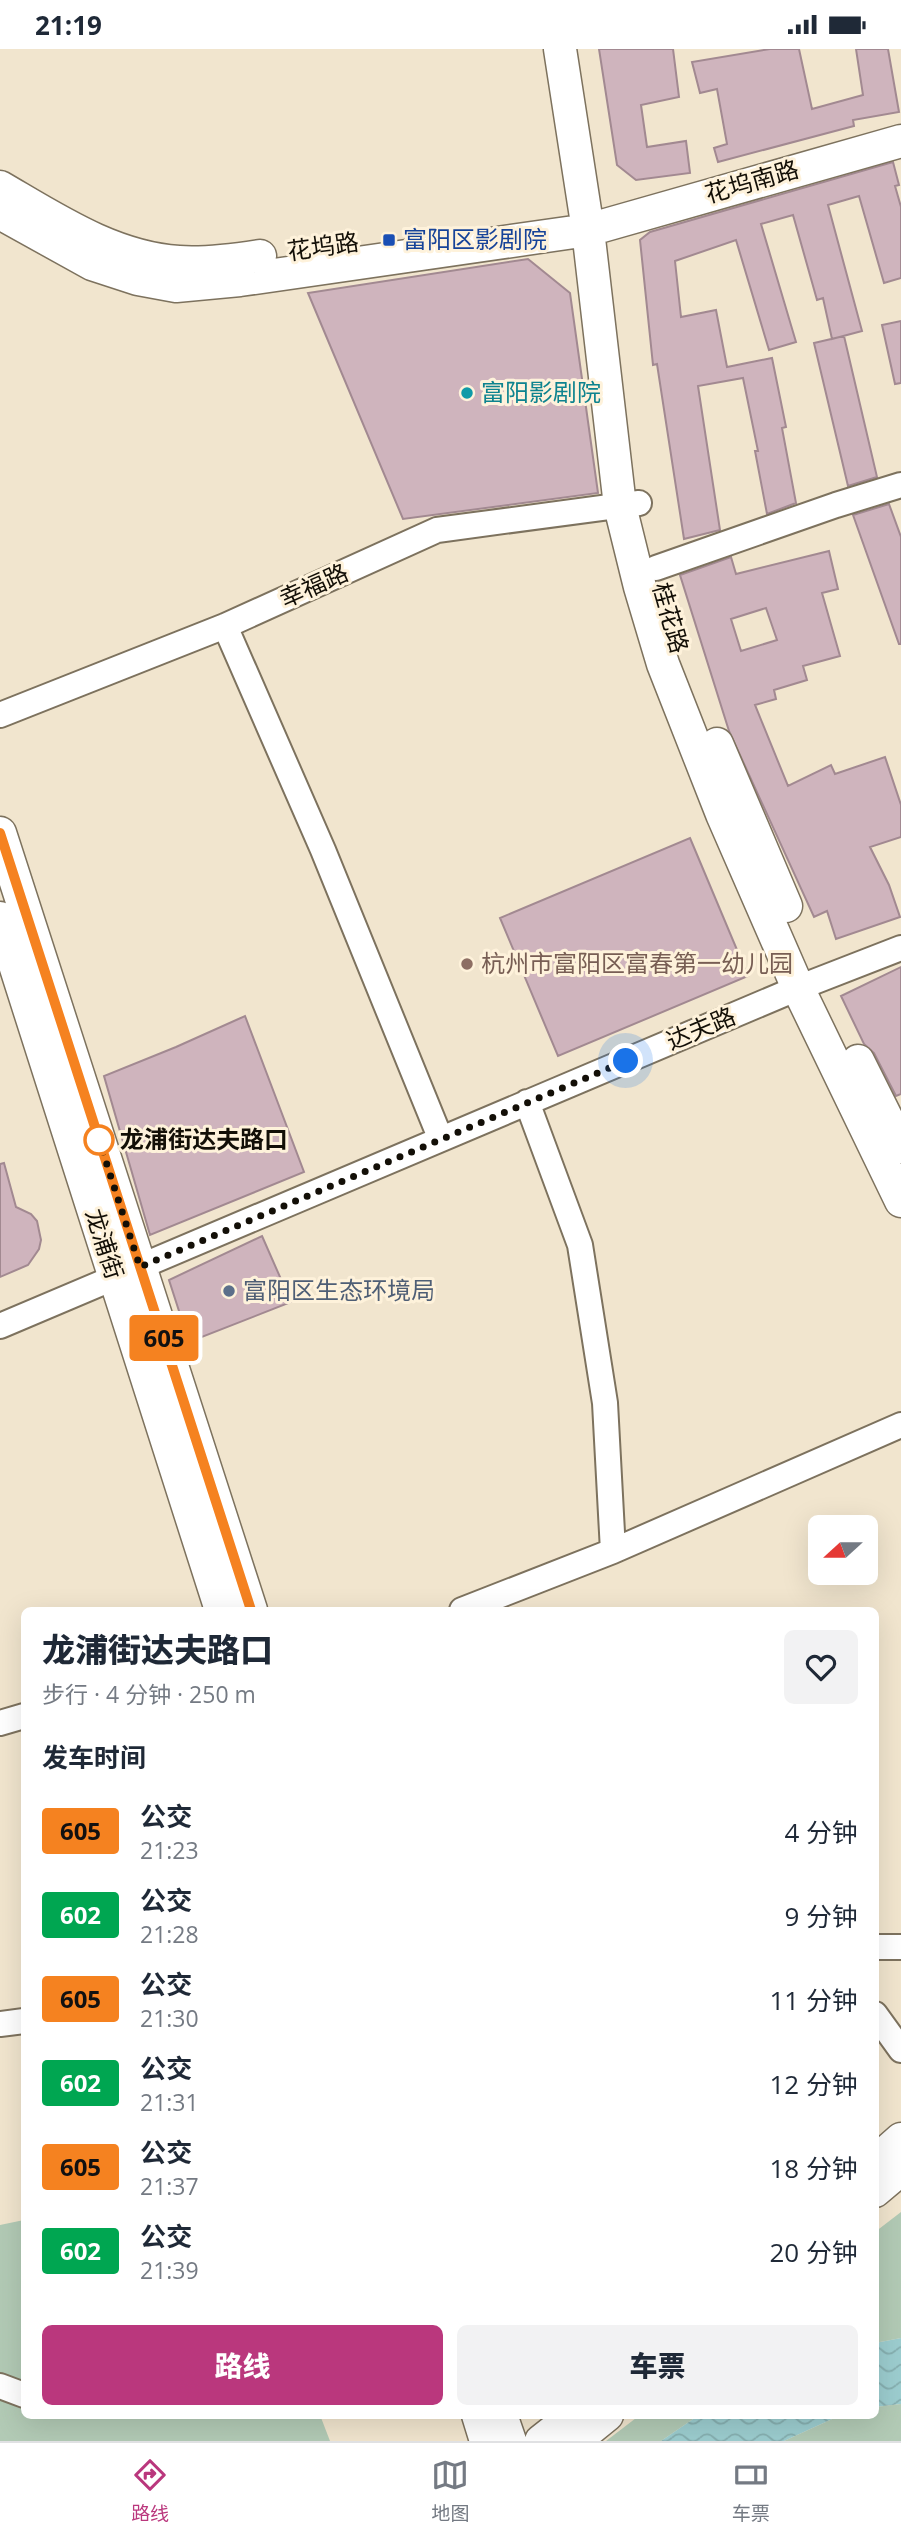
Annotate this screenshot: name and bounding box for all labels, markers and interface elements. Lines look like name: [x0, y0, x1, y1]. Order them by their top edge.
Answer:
text: 21:19: [35, 7, 102, 43]
street label: 花坞南路: [701, 151, 802, 210]
place label: 富阳区影剧院: [403, 222, 547, 255]
street label: 花坞路: [285, 224, 361, 267]
marker: 富阳区影剧院: [381, 232, 397, 248]
place label: 富阳影剧院: [481, 375, 601, 408]
marker: 富阳影剧院: [459, 385, 475, 401]
street label: 幸福路: [274, 555, 353, 614]
street label: 桂花路: [646, 578, 697, 657]
place label: 杭州市富阳区富春第一幼儿园: [481, 946, 793, 979]
marker: 杭州市富阳区富春第一幼儿园: [459, 956, 475, 972]
street label: 达夫路: [661, 998, 740, 1057]
your location: [608, 1043, 643, 1078]
place label: 龙浦街达夫路口: [120, 1122, 288, 1155]
marker: 龙浦街达夫路口: [84, 1125, 114, 1155]
street label: 龙浦街: [79, 1204, 132, 1283]
place label: 富阳区生态环境局: [243, 1273, 435, 1306]
marker: 富阳区生态环境局: [221, 1283, 237, 1299]
line badge: 605: [124, 1315, 204, 1361]
text: 605: [143, 1321, 185, 1354]
north arrow: [808, 1515, 878, 1585]
map controls: [808, 1515, 878, 1585]
text: 龙浦街达夫路口: [42, 1627, 273, 1672]
button: heart: [784, 1630, 858, 1704]
text: 步行 · 4 分钟 · 250 m: [42, 1678, 256, 1710]
text: 发车时间: [42, 1739, 146, 1775]
text: 公交: [140, 1798, 192, 1834]
text: 605: [60, 1814, 101, 1847]
text: 4 分钟: [784, 1814, 858, 1850]
text: 21:23: [140, 1834, 199, 1866]
text: 公交: [140, 1882, 192, 1918]
text: 602: [60, 1898, 101, 1931]
text: 9 分钟: [784, 1898, 858, 1934]
text: 21:28: [140, 1918, 199, 1950]
text: 公交: [140, 1966, 192, 2002]
text: 605: [60, 1982, 101, 2015]
text: 11 分钟: [770, 1982, 858, 2018]
text: 21:30: [140, 2002, 199, 2034]
text: 公交: [140, 2050, 192, 2086]
text: 602: [60, 2066, 101, 2099]
text: 12 分钟: [770, 2066, 858, 2102]
text: 21:31: [140, 2086, 199, 2118]
text: 公交: [140, 2134, 192, 2170]
text: 605: [60, 2150, 101, 2183]
text: 18 分钟: [770, 2150, 858, 2186]
text: 21:37: [140, 2170, 199, 2202]
text: 公交: [140, 2218, 192, 2254]
text: 602: [60, 2234, 101, 2267]
text: 20 分钟: [770, 2234, 858, 2270]
text: 21:39: [140, 2254, 199, 2286]
button: 路线: [42, 2325, 443, 2405]
button: 车票: [457, 2325, 858, 2405]
tab: 路线: [131, 2456, 169, 2526]
tab: 地图: [431, 2456, 470, 2526]
tab: 车票: [732, 2456, 770, 2526]

